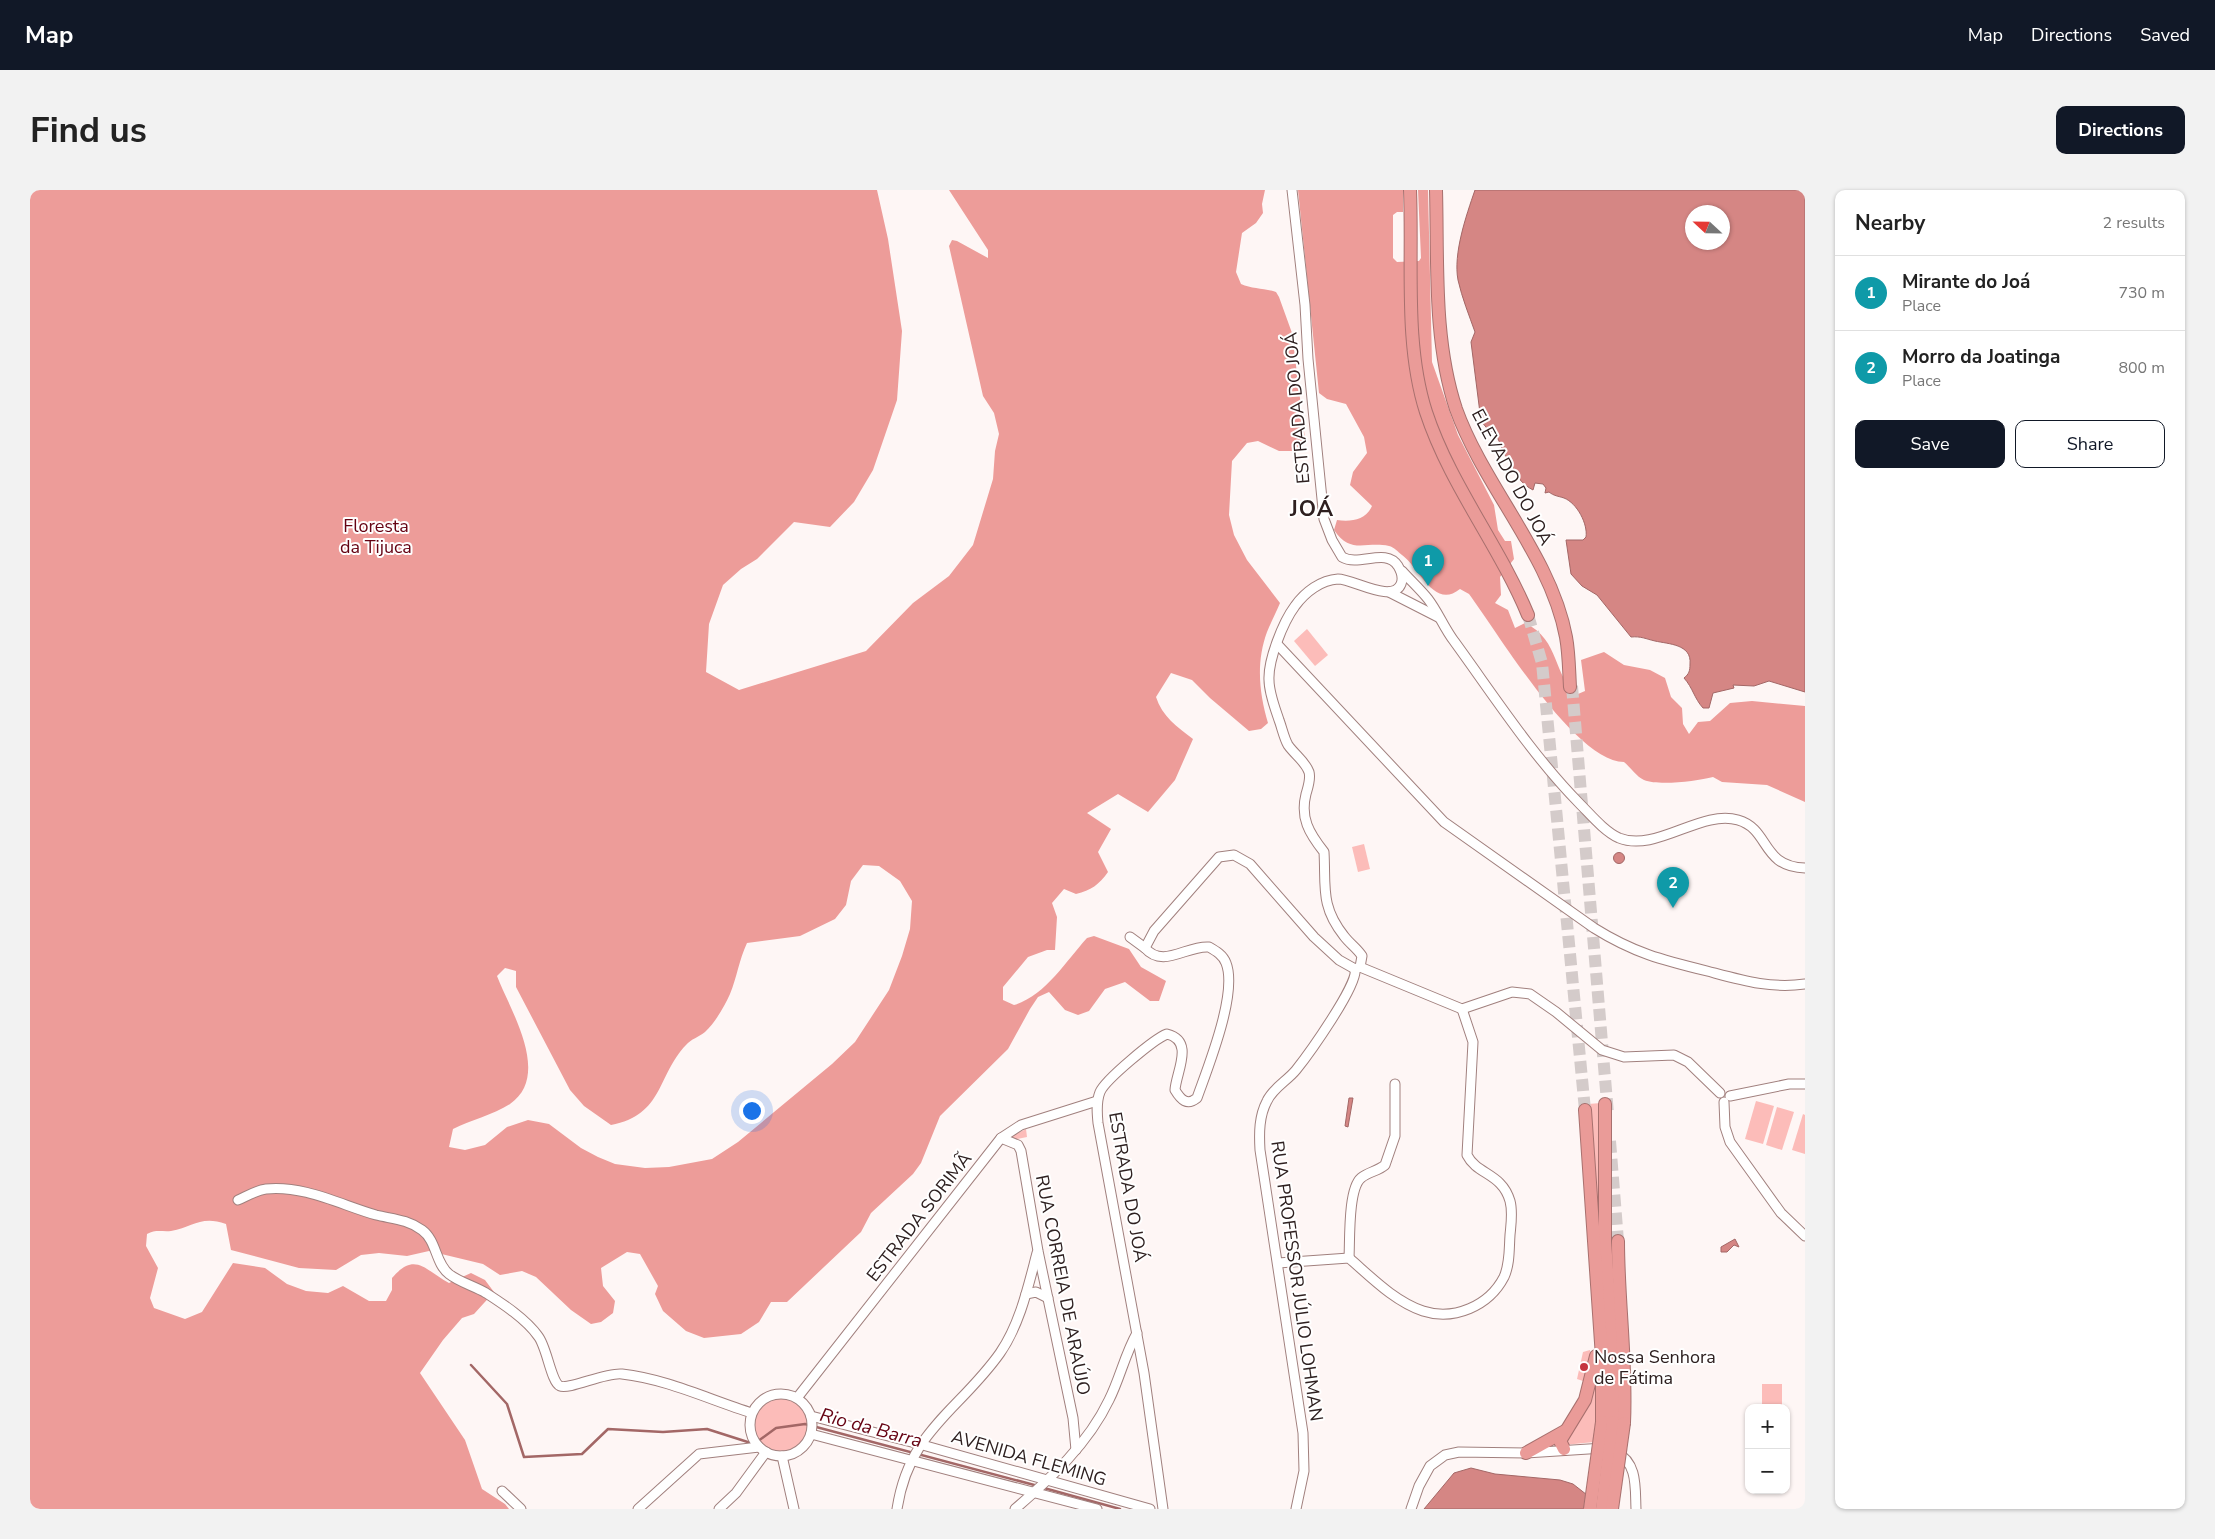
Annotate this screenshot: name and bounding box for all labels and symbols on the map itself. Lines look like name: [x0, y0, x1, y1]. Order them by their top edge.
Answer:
north arrow: [1685, 205, 1730, 250]
street label: ESTRADA DO JOÁ: [1278, 331, 1316, 485]
street label: ELEVADO DO JOÁ: [1466, 405, 1558, 549]
district label: JOÁ: [1289, 494, 1334, 524]
park label: Floresta da Tijuca: [340, 514, 412, 559]
pin: 1: [1412, 545, 1444, 586]
pin: 2: [1657, 867, 1689, 908]
your location: [739, 1098, 765, 1124]
street label: ESTRADA DO JOÁ: [1103, 1110, 1153, 1264]
street label: RUA PROFESSOR JÚLIO LOHMAN: [1265, 1139, 1329, 1423]
street label: ESTRADA SORIMÃ: [861, 1147, 977, 1287]
street label: RUA CORREIA DE ARAÚJO: [1030, 1173, 1096, 1397]
place label: Nossa Senhora de Fátima: [1594, 1345, 1716, 1390]
marker: Nossa Senhora de Fátima: [1578, 1361, 1590, 1373]
water label: Rio da Barra: [817, 1402, 925, 1454]
street label: AVENIDA FLEMING: [949, 1424, 1109, 1492]

